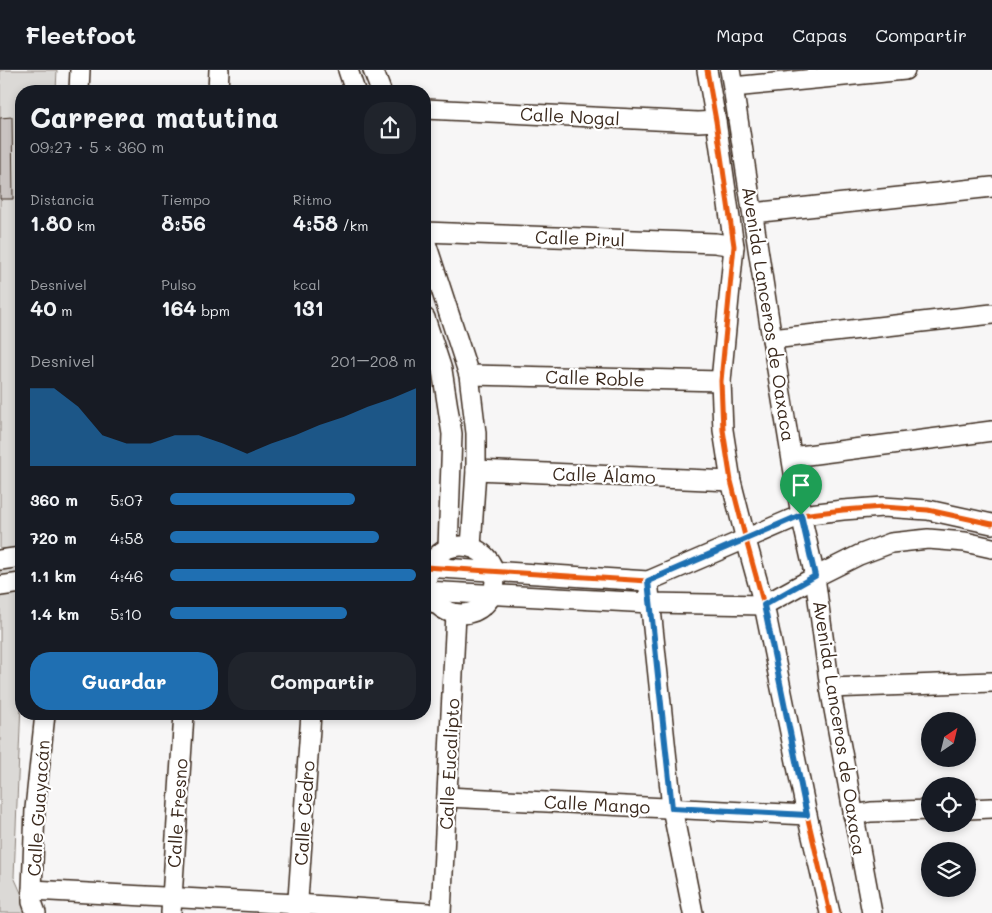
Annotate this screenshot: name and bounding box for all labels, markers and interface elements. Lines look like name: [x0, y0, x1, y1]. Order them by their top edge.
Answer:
text: Fleetfoot: [25, 19, 136, 50]
text: Mapa: [716, 23, 764, 47]
text: Capas: [792, 23, 847, 47]
text: Compartir: [875, 23, 967, 47]
text: Carrera matutina: [30, 99, 279, 135]
street label: Calle Nogal: [519, 101, 621, 131]
button: share: [364, 102, 416, 154]
text: 09:27 · 5 × 360 m: [30, 136, 164, 157]
street label: Avenida Lanceros de Oaxaca: [737, 185, 801, 443]
text: Distancia: [30, 190, 95, 209]
text: Tiempo: [161, 190, 210, 209]
text: Ritmo: [293, 190, 332, 209]
text: 1.80: [30, 209, 72, 236]
text: 8:56: [161, 209, 206, 236]
text: 4:58: [293, 209, 338, 236]
text: km: [72, 216, 95, 235]
text: /km: [338, 216, 368, 235]
street label: Calle Pirul: [535, 224, 625, 252]
text: Desnivel: [30, 275, 87, 294]
text: Pulso: [161, 275, 196, 294]
text: kcal: [293, 275, 321, 294]
text: 40: [30, 294, 57, 321]
text: 164: [161, 294, 197, 321]
text: 131: [293, 294, 324, 321]
text: m: [57, 301, 72, 320]
text: bpm: [197, 301, 230, 320]
text: Desnivel: [30, 350, 95, 371]
text: 201–208 m: [331, 350, 416, 371]
street label: Calle Roble: [545, 364, 645, 392]
street label: Calle Álamo: [552, 461, 656, 489]
pin: [780, 464, 822, 515]
icon: arrive: [787, 471, 815, 499]
text: 360 m: [30, 489, 78, 510]
text: 5:07: [110, 489, 143, 510]
text: 720 m: [30, 527, 77, 548]
text: 4:58: [110, 527, 143, 548]
text: 1.1 km: [30, 565, 76, 586]
text: 4:46: [110, 565, 143, 586]
street label: Avenida Lanceros de Oaxaca: [808, 599, 872, 857]
text: 1.4 km: [30, 603, 79, 624]
text: 5:10: [110, 603, 141, 624]
button: Guardar: [30, 652, 218, 710]
button: Compartir: [228, 652, 416, 710]
street label: Calle Eucalipto: [434, 697, 464, 830]
north arrow: [921, 712, 976, 768]
map controls: [921, 712, 976, 897]
street label: Calle Guayacán: [21, 739, 55, 877]
street label: Calle Fresno: [161, 757, 193, 869]
street label: Calle Cedro: [288, 759, 320, 866]
button: locate: [921, 777, 976, 832]
street label: Calle Mango: [543, 789, 651, 819]
button: layers: [921, 842, 976, 897]

